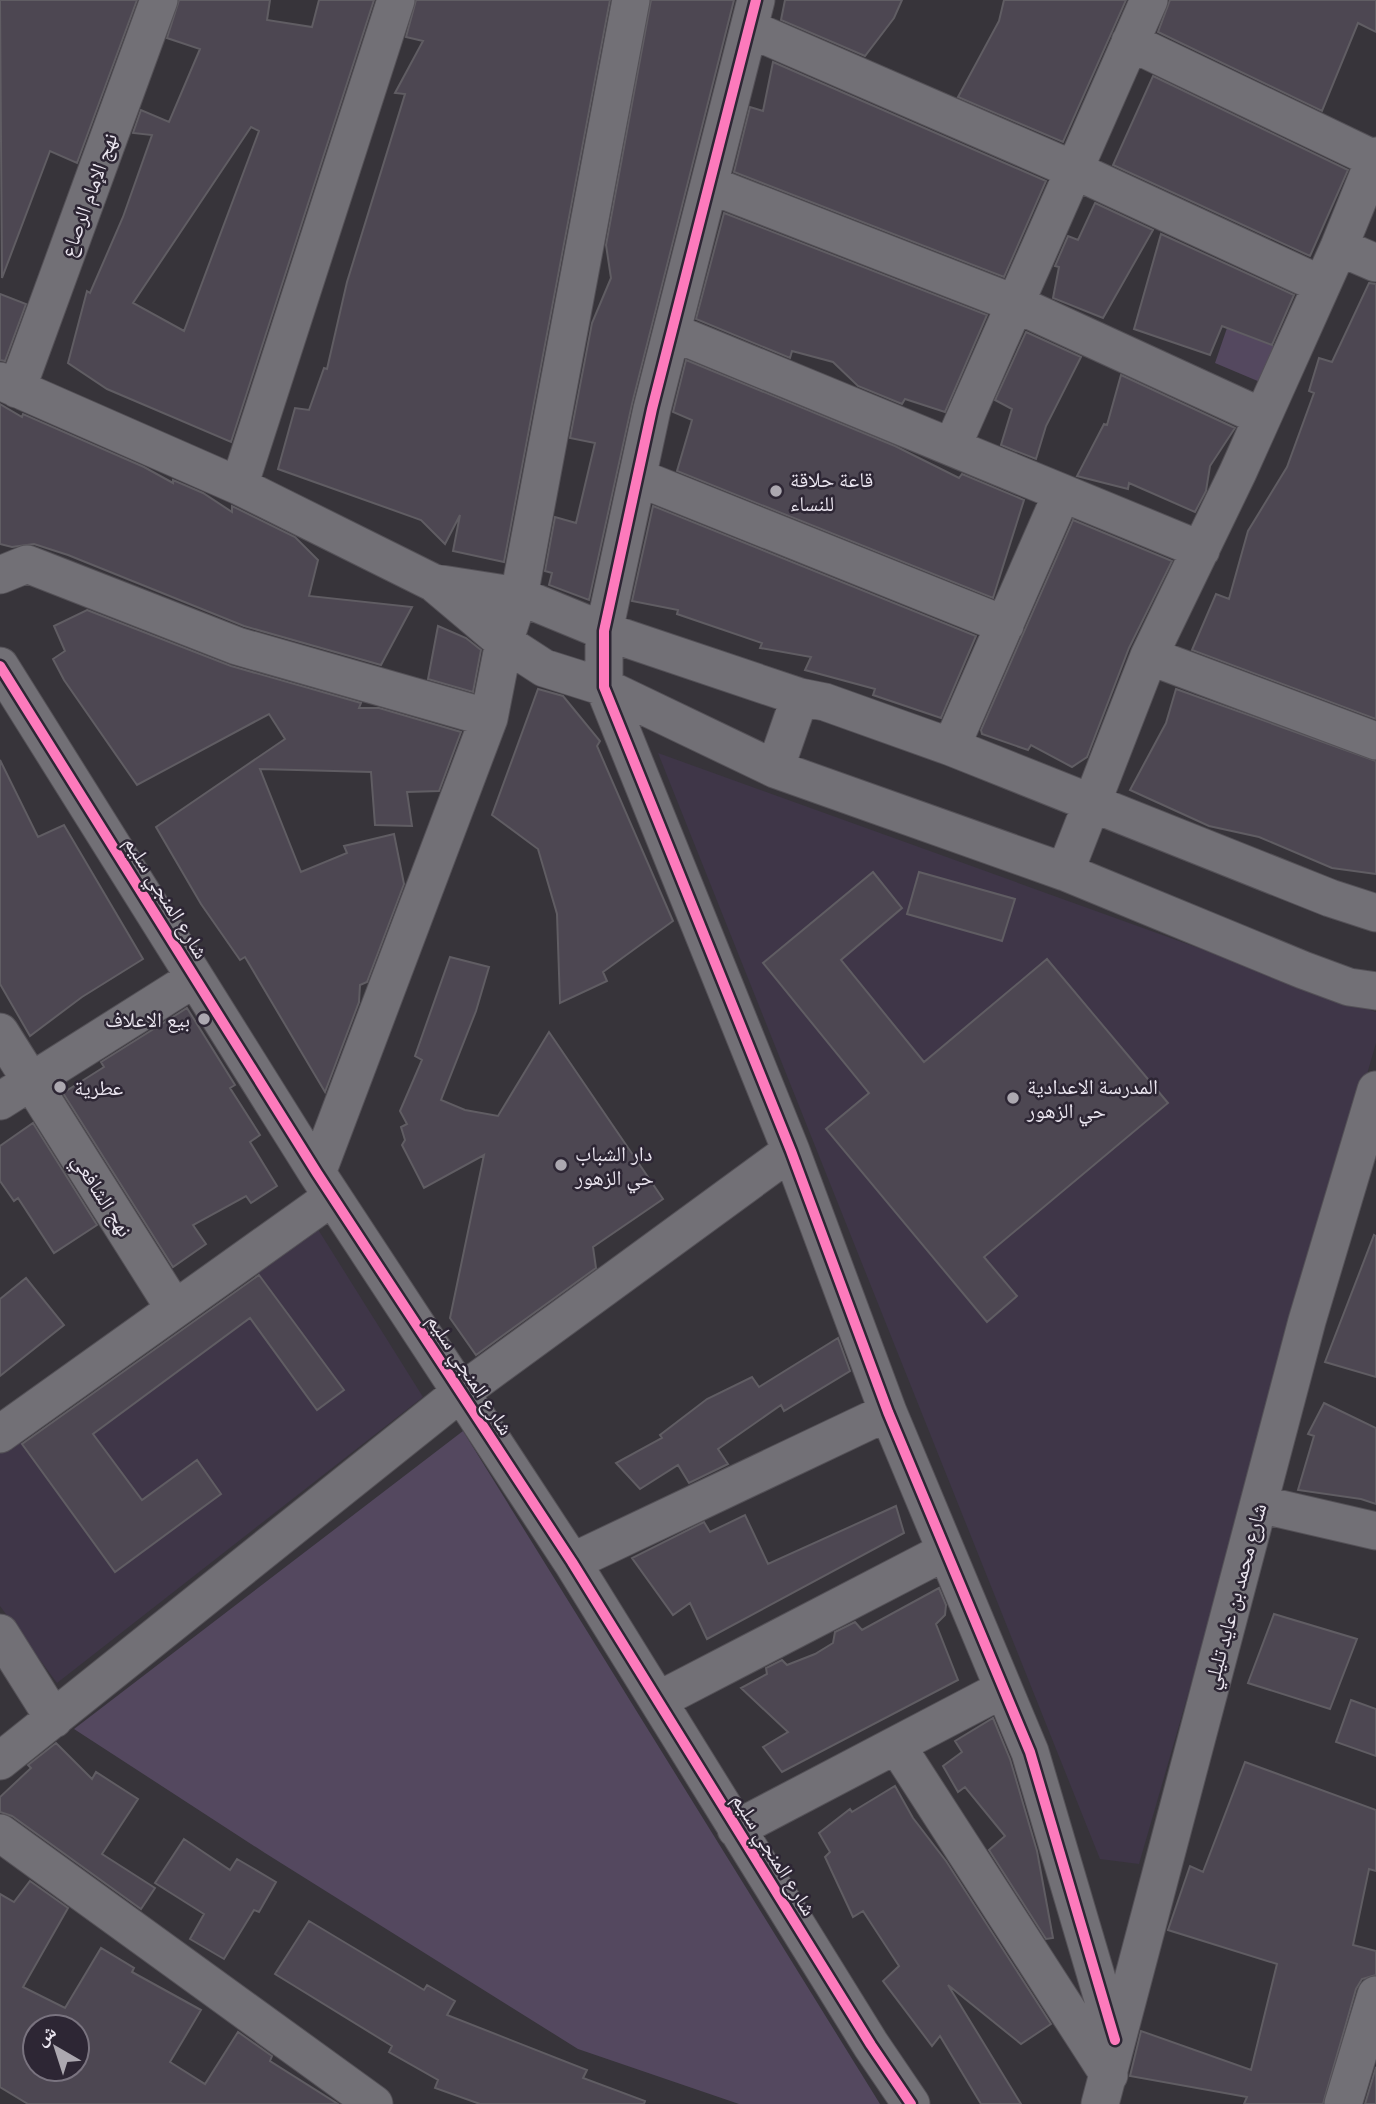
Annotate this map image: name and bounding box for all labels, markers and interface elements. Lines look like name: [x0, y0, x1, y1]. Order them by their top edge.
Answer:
street label: نهج الإمام الرصاع: [51, 128, 125, 262]
place label: قاعة حلاقة للنساء: [790, 463, 873, 519]
marker: قاعة حلاقة للنساء: [768, 483, 784, 499]
street label: شارع المنجي سليم: [115, 829, 218, 965]
place label: بيع الاعلاف: [105, 1003, 190, 1035]
marker: بيع الاعلاف: [196, 1011, 212, 1027]
place label: المدرسة الاعدادية حي الزهور: [1026, 1070, 1158, 1127]
place label: عطرية: [74, 1071, 123, 1103]
marker: عطرية: [52, 1079, 68, 1095]
marker: المدرسة الاعدادية حي الزهور: [1005, 1090, 1021, 1106]
place label: دار الشباب حي الزهور: [574, 1137, 654, 1194]
street label: نهج الشافعي: [64, 1147, 141, 1244]
marker: دار الشباب حي الزهور: [553, 1157, 569, 1173]
street label: شارع المنجي سليم: [418, 1307, 522, 1442]
street label: شارع محمد بن عايد تليلي: [1194, 1500, 1275, 1693]
street label: شارع المنجي سليم: [723, 1786, 826, 1922]
north arrow: [21, 2013, 91, 2083]
text: ش: [28, 2017, 62, 2052]

